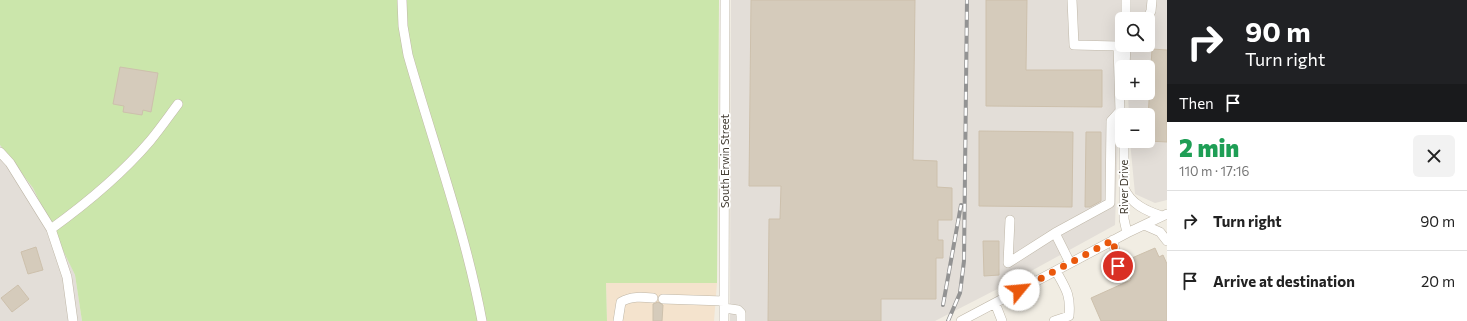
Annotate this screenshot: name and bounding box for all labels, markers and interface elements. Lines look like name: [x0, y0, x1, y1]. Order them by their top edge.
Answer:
map controls: [1115, 12, 1155, 148]
button: search: [1115, 12, 1155, 52]
text: 90 m: [1245, 14, 1311, 48]
icon: right: [1179, 16, 1231, 68]
text: Turn right: [1245, 48, 1325, 70]
button: +: [1115, 60, 1155, 100]
icon: arrive: [1222, 92, 1244, 114]
text: Then: [1179, 94, 1214, 112]
button: −: [1115, 108, 1155, 148]
street label: South Erwin Street: [718, 113, 731, 208]
text: 2 min: [1179, 133, 1239, 162]
button: close: [1413, 135, 1455, 177]
street label: River Drive: [1117, 160, 1130, 214]
text: 110 m · 17:16: [1179, 163, 1249, 179]
icon: right: [1179, 210, 1201, 232]
text: Turn right: [1213, 212, 1282, 230]
text: 90 m: [1420, 212, 1455, 230]
pin: [1101, 249, 1135, 283]
icon: arrive: [1107, 255, 1129, 277]
position arrow: [998, 269, 1040, 311]
icon: arrive: [1179, 270, 1201, 292]
text: Arrive at destination: [1213, 272, 1355, 290]
text: 20 m: [1421, 272, 1455, 290]

